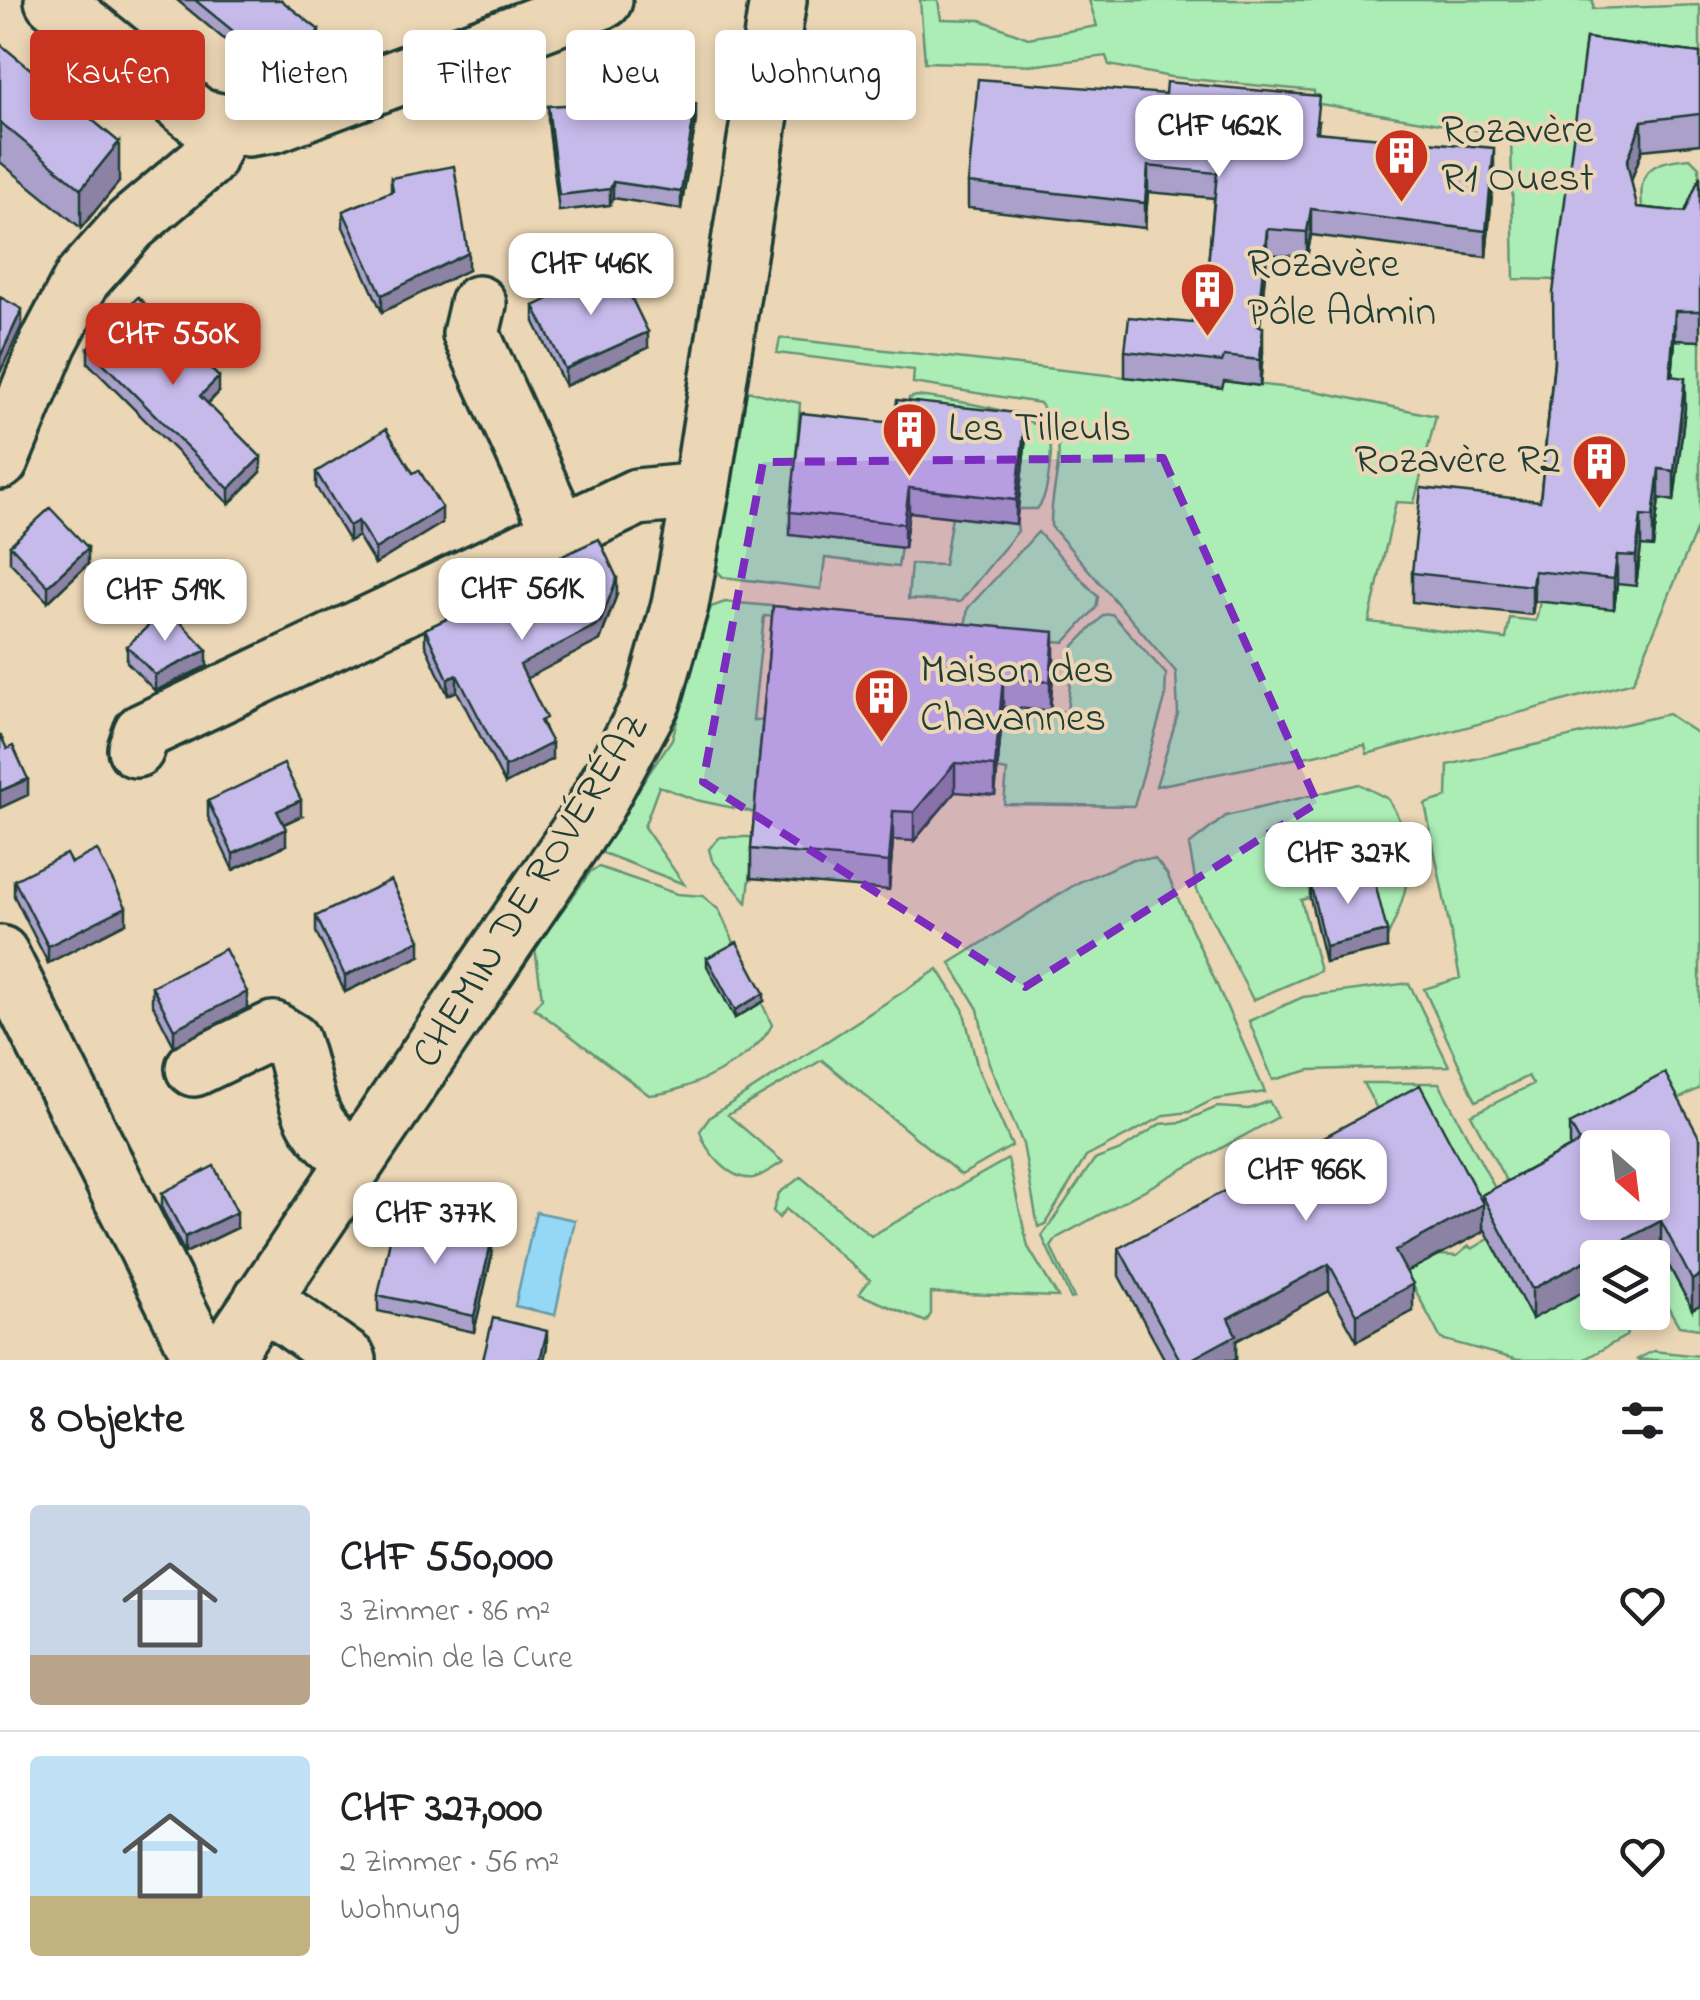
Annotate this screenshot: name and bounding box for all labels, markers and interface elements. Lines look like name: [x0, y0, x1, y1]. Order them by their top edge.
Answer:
chip: Kaufen: [30, 30, 205, 120]
chip: Mieten: [225, 30, 383, 120]
chip: Filter: [403, 30, 546, 120]
chip: Neu: [566, 30, 695, 120]
chip: Wohnung: [715, 30, 916, 120]
pin: CHF 462K: [1116, 95, 1322, 180]
place label: Rozavère R1 Ouest: [1441, 101, 1594, 210]
text: CHF 462K: [1157, 104, 1281, 151]
building icon: Rozavère R1 Ouest: [1372, 125, 1432, 204]
pin: CHF 446K: [488, 233, 694, 318]
place label: Rozavère Pôle Admin: [1247, 235, 1436, 344]
text: CHF 446K: [531, 242, 651, 289]
building icon: Rozavère Pôle Admin: [1178, 259, 1238, 338]
pin: CHF 550K: [70, 303, 276, 388]
text: CHF 550K: [108, 312, 238, 359]
building icon: Les Tilleuls: [879, 399, 939, 478]
place label: Les Tilleuls: [948, 399, 1131, 460]
place label: Rozavère R2: [1354, 431, 1561, 492]
building icon: Rozavère R2: [1570, 431, 1630, 510]
pin: CHF 561K: [419, 558, 625, 643]
pin: CHF 519K: [62, 559, 268, 644]
text: CHF 561K: [461, 567, 583, 614]
text: CHF 519K: [106, 568, 224, 615]
place label: Maison des Chavannes: [920, 641, 1114, 750]
building icon: Maison des Chavannes: [851, 665, 911, 744]
street label: CHEMIN DE ROVÉRÉAZ: [398, 702, 666, 1080]
pin: CHF 327K: [1245, 822, 1451, 907]
text: CHF 327K: [1287, 831, 1409, 878]
north arrow: [1580, 1130, 1670, 1220]
map controls: [1580, 1130, 1670, 1330]
pin: CHF 966K: [1203, 1139, 1409, 1224]
text: CHF 966K: [1247, 1148, 1365, 1195]
pin: CHF 377K: [332, 1182, 538, 1267]
text: CHF 377K: [375, 1191, 495, 1238]
button: layers: [1580, 1240, 1670, 1330]
text: 8 Objekte: [30, 1390, 184, 1451]
icon: filters: [1615, 1393, 1670, 1448]
text: CHF 550,000: [340, 1528, 553, 1589]
icon: home: [110, 1545, 230, 1665]
icon: heart: [1615, 1578, 1670, 1633]
text: 3 Zimmer · 86 m²: [340, 1589, 550, 1636]
text: Chemin de la Cure: [340, 1636, 572, 1683]
text: CHF 327,000: [340, 1779, 542, 1840]
icon: home: [110, 1796, 230, 1916]
icon: heart: [1615, 1829, 1670, 1884]
text: 2 Zimmer · 56 m²: [340, 1840, 559, 1887]
text: Wohnung: [340, 1887, 460, 1934]

